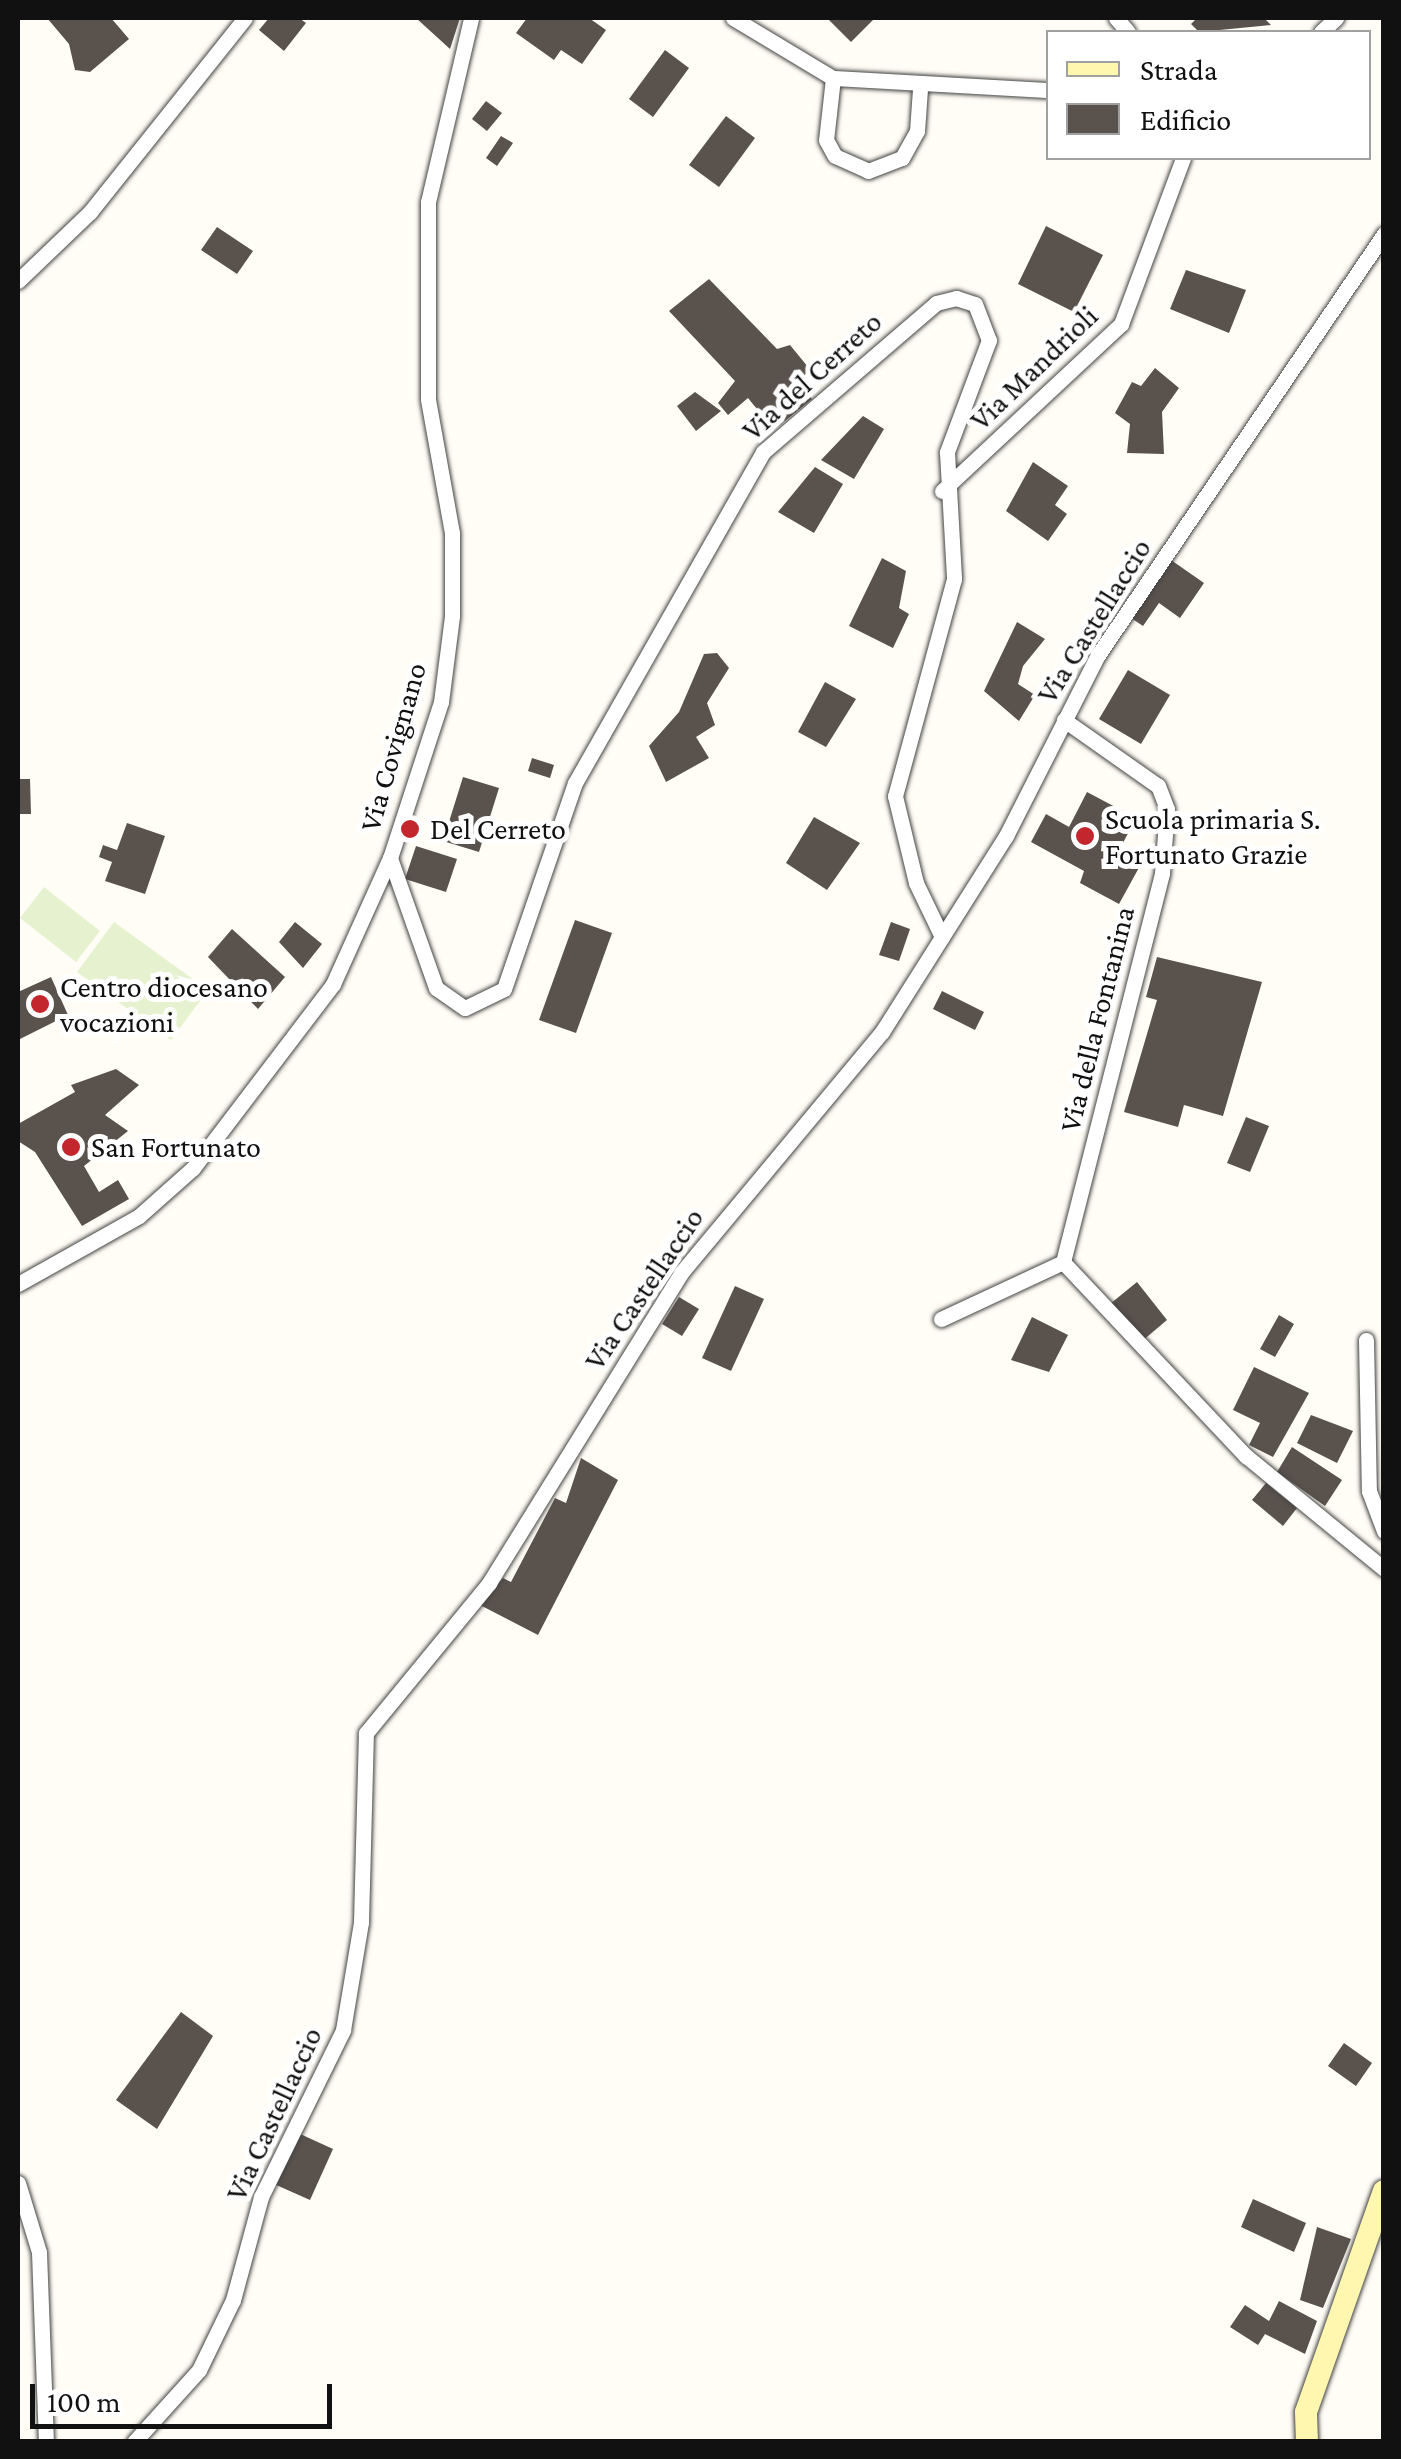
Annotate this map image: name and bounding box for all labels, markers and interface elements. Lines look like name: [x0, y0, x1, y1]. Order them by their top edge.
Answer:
legend: [1046, 30, 1371, 160]
text: Strada: [1140, 53, 1218, 86]
text: Edificio: [1140, 103, 1231, 136]
street label: Via Mandrioli: [963, 298, 1105, 438]
street label: Via del Cerreto: [735, 304, 889, 448]
street label: Via Castellaccio: [1029, 532, 1159, 710]
street label: Via Covignano: [352, 659, 434, 835]
place label: Scuola primaria S. Fortunato Grazie: [1105, 801, 1321, 872]
place label: Del Cerreto: [430, 811, 566, 847]
marker: Del Cerreto: [399, 818, 421, 840]
marker: Scuola primaria S. Fortunato Grazie: [1074, 825, 1096, 847]
street label: Via della Fontanina: [1052, 903, 1142, 1135]
place label: Centro diocesano vocazioni: [60, 969, 268, 1040]
marker: Centro diocesano vocazioni: [29, 993, 51, 1015]
place label: San Fortunato: [91, 1129, 261, 1165]
marker: San Fortunato: [60, 1136, 82, 1158]
street label: Via Castellaccio: [577, 1201, 711, 1377]
street label: Via Castellaccio: [218, 2022, 330, 2206]
scale bar: [35, 2364, 338, 2426]
text: 100 m: [47, 2385, 121, 2418]

